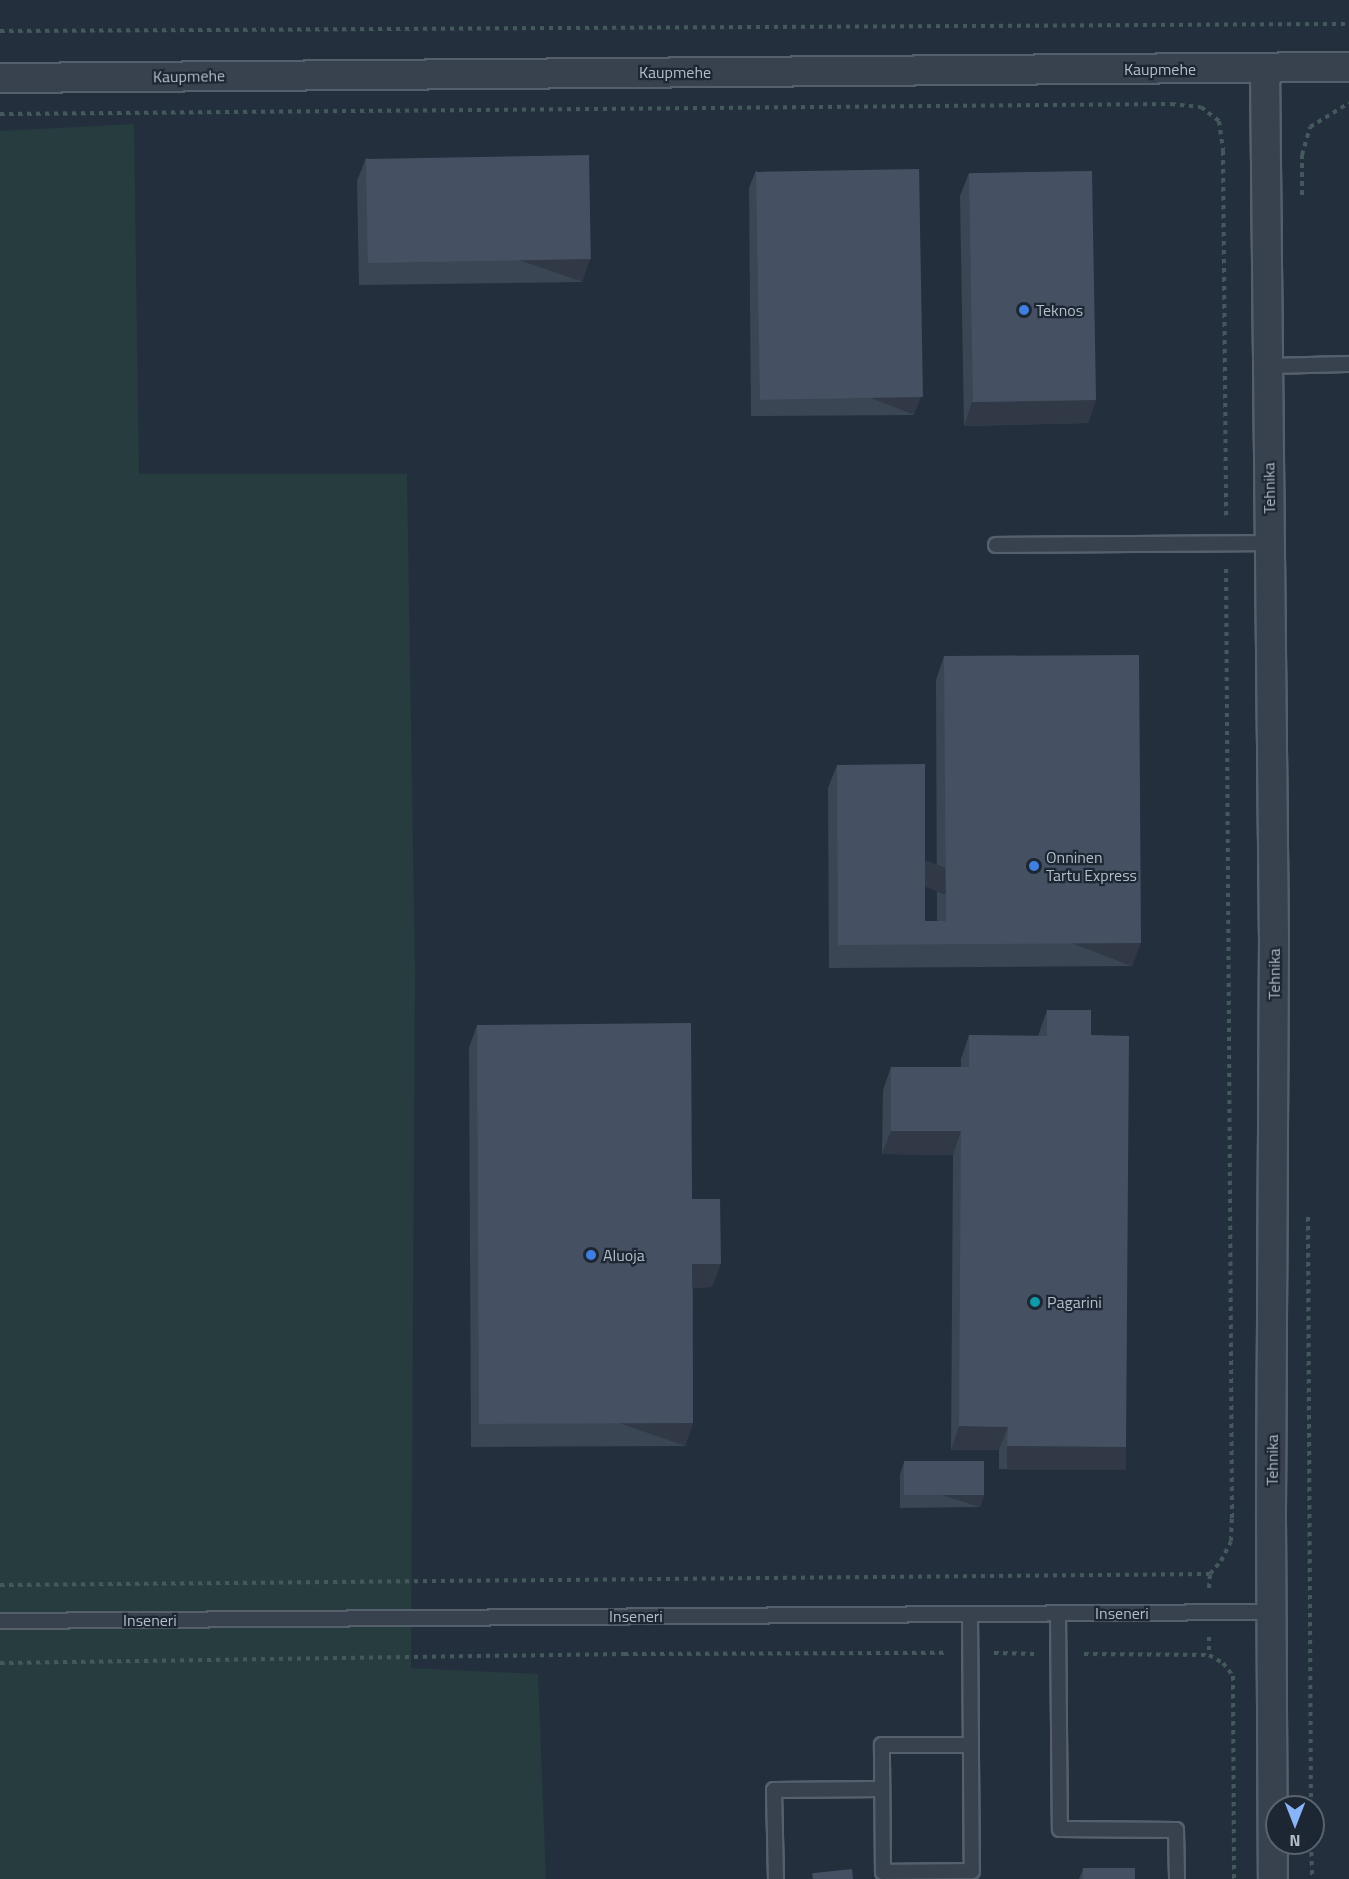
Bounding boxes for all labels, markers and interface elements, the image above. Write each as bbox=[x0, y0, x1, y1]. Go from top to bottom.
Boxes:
street label: Kaupmehe bbox=[1124, 59, 1196, 79]
street label: Kaupmehe bbox=[639, 62, 711, 82]
street label: Kaupmehe bbox=[153, 66, 225, 86]
place label: Teknos bbox=[1036, 300, 1083, 320]
marker: Teknos bbox=[1017, 303, 1031, 317]
street label: Tehnika bbox=[1259, 462, 1279, 514]
place label: Onninen Tartu Express bbox=[1046, 847, 1137, 885]
marker: Onninen Tartu Express bbox=[1027, 859, 1041, 873]
street label: Tehnika bbox=[1264, 948, 1284, 1000]
place label: Aluoja bbox=[603, 1245, 645, 1265]
marker: Aluoja bbox=[584, 1248, 598, 1262]
place label: Pagarini bbox=[1047, 1292, 1102, 1312]
marker: Pagarini bbox=[1028, 1295, 1042, 1309]
street label: Tehnika bbox=[1262, 1434, 1282, 1486]
street label: Inseneri bbox=[1095, 1603, 1149, 1623]
street label: Inseneri bbox=[609, 1606, 663, 1626]
street label: Inseneri bbox=[123, 1610, 177, 1630]
north arrow bbox=[1265, 1795, 1325, 1855]
text: N bbox=[1289, 1829, 1301, 1853]

